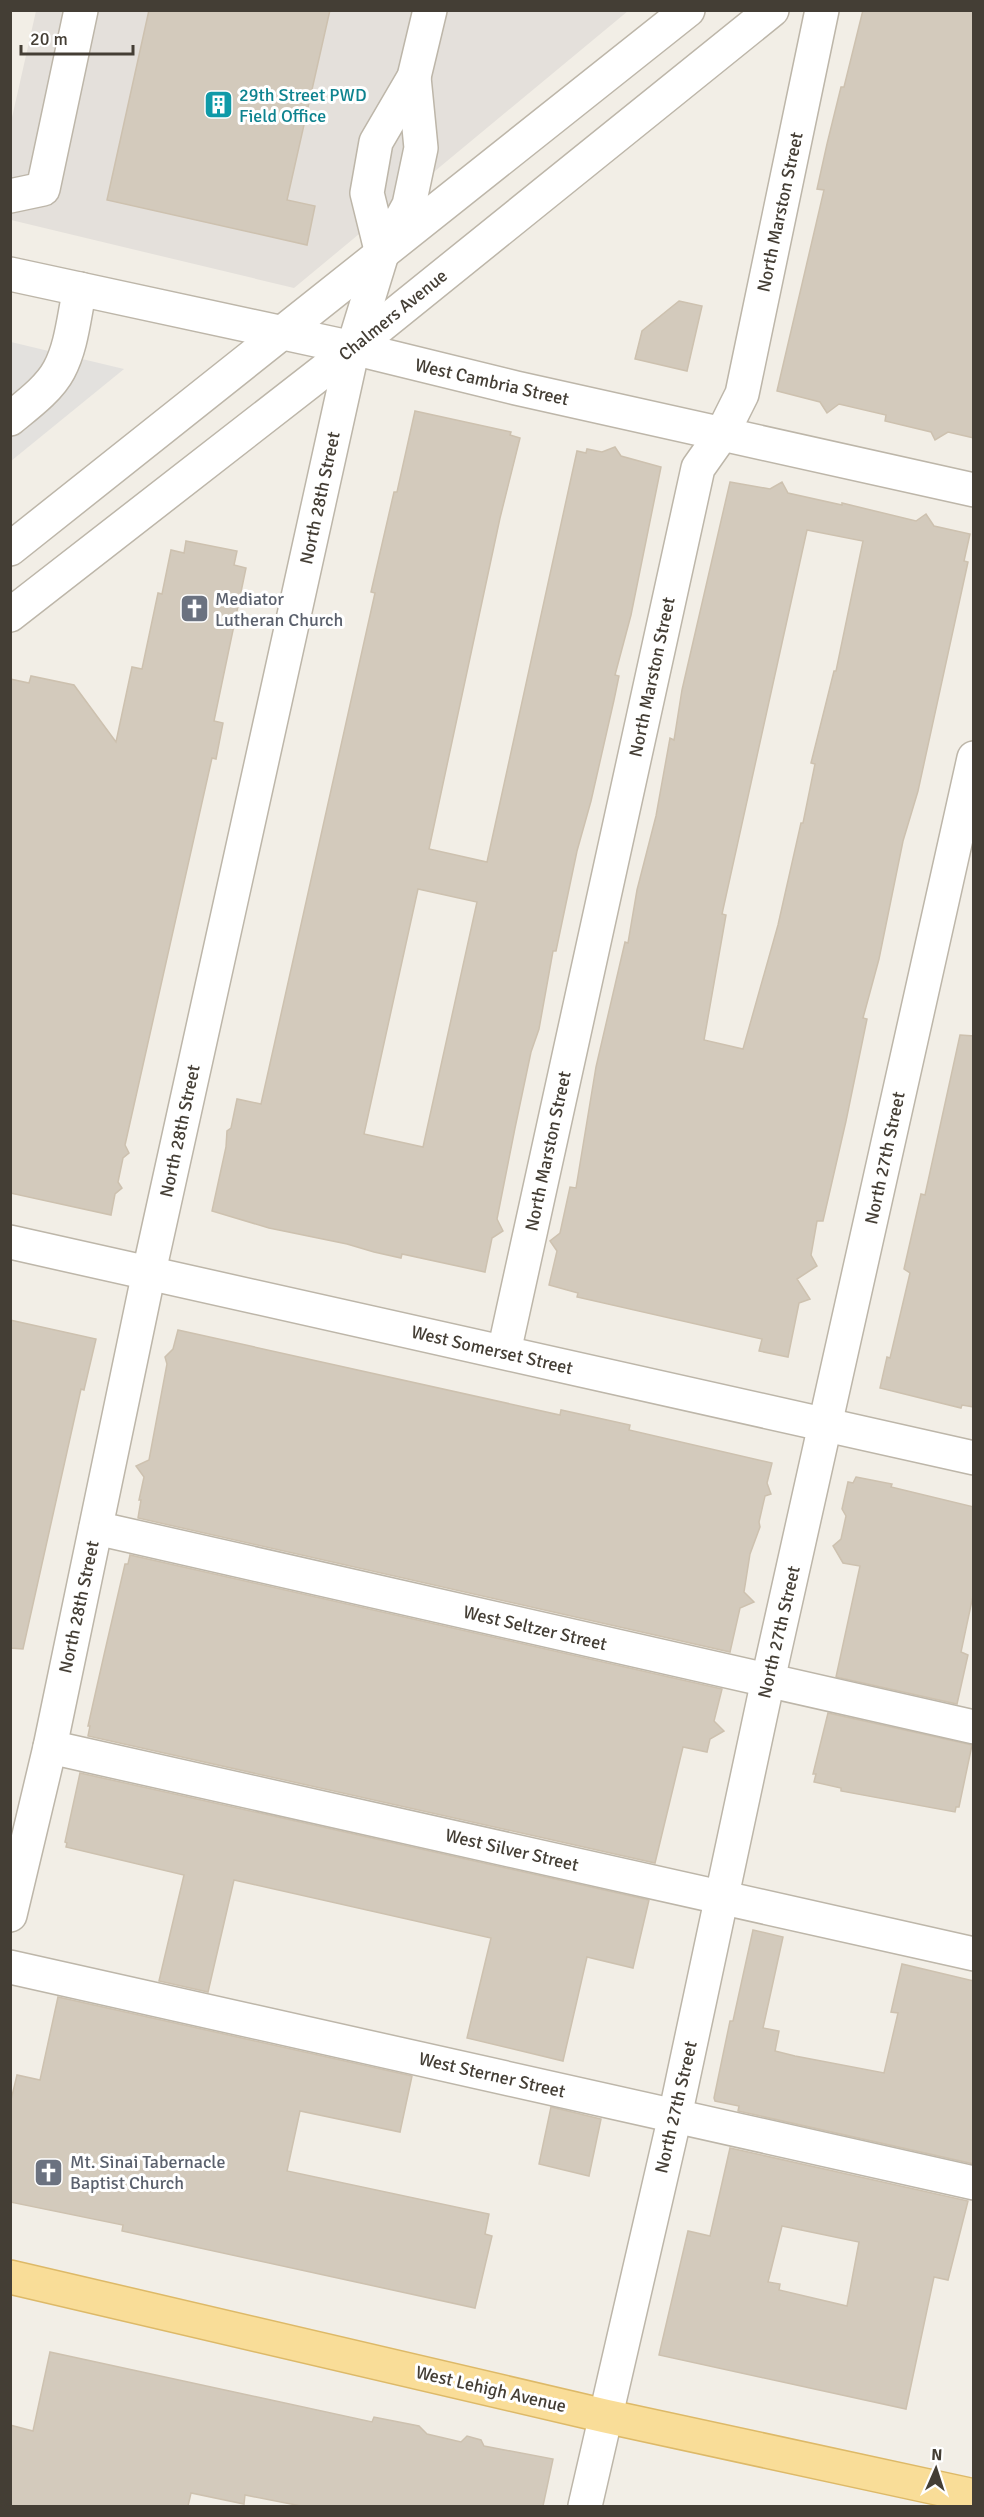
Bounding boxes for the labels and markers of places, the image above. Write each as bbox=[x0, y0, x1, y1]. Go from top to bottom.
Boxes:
place label: 29th Street PWD Field Office bbox=[239, 84, 367, 127]
building icon: 29th Street PWD Field Office bbox=[202, 89, 234, 121]
place label: Mediator Lutheran Church bbox=[215, 588, 343, 631]
church icon: Mediator Lutheran Church bbox=[178, 593, 210, 625]
place label: Mt. Sinai Tabernacle Baptist Church bbox=[70, 2151, 226, 2194]
church icon: Mt. Sinai Tabernacle Baptist Church bbox=[33, 2156, 65, 2188]

